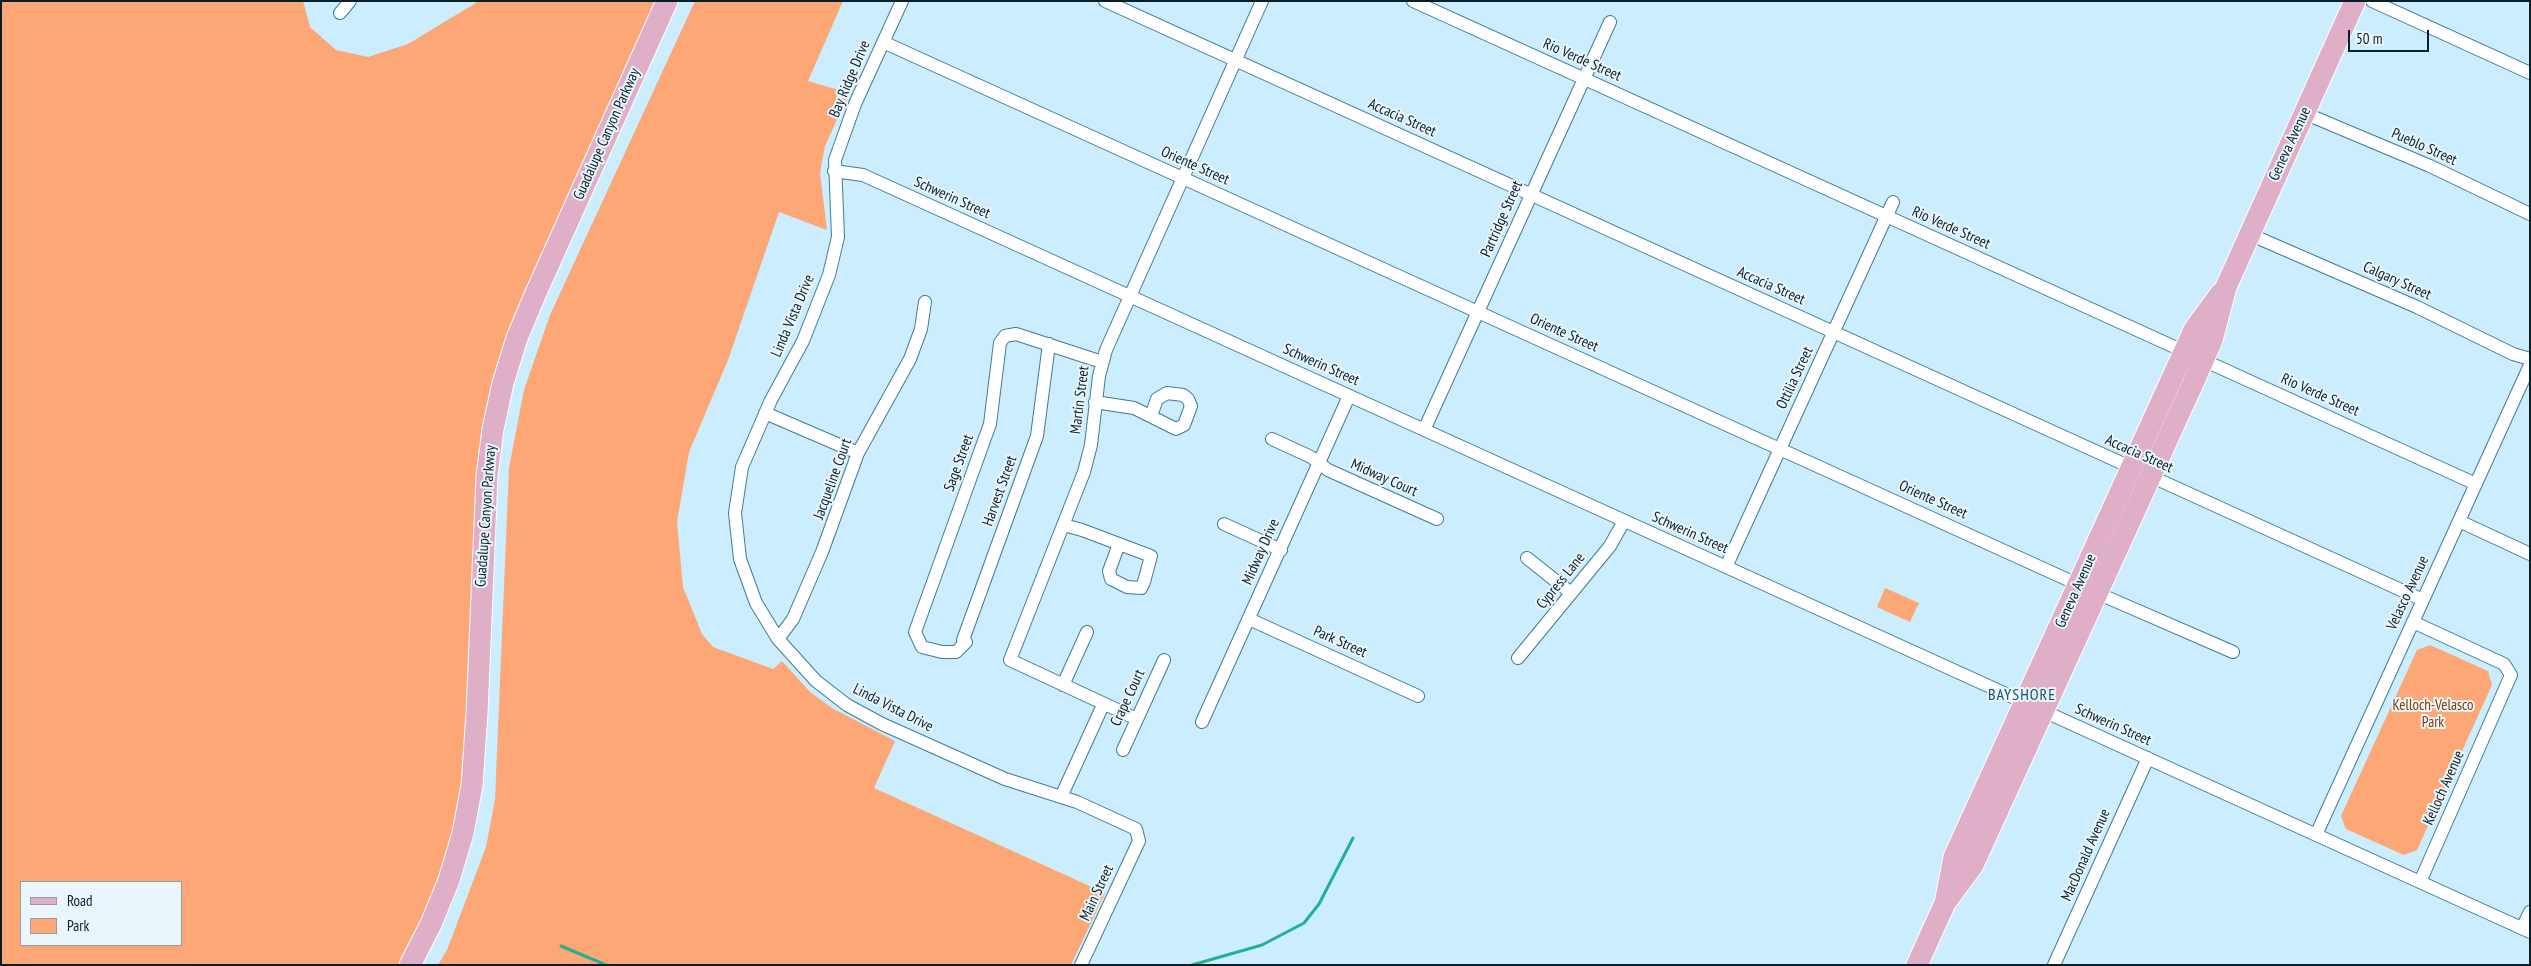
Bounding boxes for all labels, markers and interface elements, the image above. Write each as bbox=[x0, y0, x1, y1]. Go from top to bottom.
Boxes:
scale bar bbox=[2351, 20, 2432, 52]
text: 50 m bbox=[2356, 29, 2382, 48]
street label: Rio Verde Street bbox=[1540, 35, 1624, 85]
street label: Bay Ridge Drive bbox=[826, 38, 874, 120]
street label: Guadalupe Canyon Parkway bbox=[570, 65, 644, 203]
street label: Accacia Street bbox=[1365, 95, 1439, 141]
street label: Geneva Avenue bbox=[2265, 104, 2315, 184]
street label: Pueblo Street bbox=[2388, 125, 2460, 169]
street label: Oriente Street bbox=[1158, 143, 1232, 189]
street label: Schwerin Street bbox=[911, 173, 993, 223]
street label: Partridge Street bbox=[1477, 178, 1527, 260]
street label: Rio Verde Street bbox=[1909, 203, 1993, 253]
street label: Calgary Street bbox=[2360, 258, 2434, 304]
street label: Accacia Street bbox=[1734, 263, 1808, 309]
street label: Linda Vista Drive bbox=[768, 272, 818, 360]
street label: Oriente Street bbox=[1527, 310, 1601, 356]
street label: Schwerin Street bbox=[1280, 340, 1362, 390]
street label: Ottilia Street bbox=[1773, 344, 1817, 412]
street label: Martin Street bbox=[1067, 365, 1093, 435]
street label: Rio Verde Street bbox=[2278, 370, 2362, 420]
street label: Accacia Street bbox=[2102, 431, 2176, 477]
street label: Sage Street bbox=[940, 432, 978, 494]
street label: Jacqueline Court bbox=[810, 436, 856, 522]
street label: Guadalupe Canyon Parkway bbox=[472, 444, 500, 588]
street label: Harvest Street bbox=[979, 453, 1021, 529]
street label: Midway Court bbox=[1348, 455, 1420, 501]
street label: Oriente Street bbox=[1896, 477, 1970, 523]
street label: Schwerin Street bbox=[1649, 508, 1731, 558]
street label: Midway Drive bbox=[1238, 516, 1284, 588]
street label: Cypress Lane bbox=[1533, 549, 1589, 613]
street label: Geneva Avenue bbox=[2052, 551, 2100, 631]
street label: Velasco Avenue bbox=[2383, 553, 2433, 633]
street label: Park Street bbox=[1311, 622, 1369, 662]
street label: Crape Court bbox=[1107, 667, 1149, 729]
street label: Linda Vista Drive bbox=[850, 680, 936, 736]
district label: BAYSHORE bbox=[1987, 685, 2057, 705]
park label: Kelloch-Velasco Park bbox=[2392, 697, 2474, 732]
street label: Schwerin Street bbox=[2072, 700, 2154, 750]
street label: Kelloch Avenue bbox=[2420, 748, 2468, 828]
street label: MacDonald Avenue bbox=[2058, 806, 2114, 904]
street label: Main Street bbox=[1076, 862, 1118, 924]
legend bbox=[20, 881, 182, 946]
text: Road bbox=[67, 891, 93, 910]
text: Park bbox=[67, 916, 89, 935]

